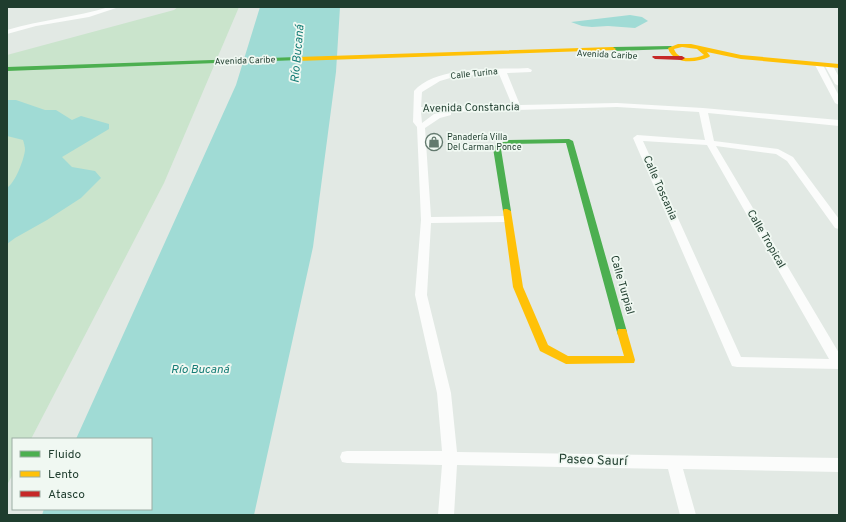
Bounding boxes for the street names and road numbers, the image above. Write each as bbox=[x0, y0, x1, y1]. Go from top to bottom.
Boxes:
street label: Avenida Caribe bbox=[576, 48, 638, 62]
street label: Avenida Caribe bbox=[214, 54, 276, 68]
street label: Calle Turina bbox=[450, 66, 498, 82]
street label: Avenida Constancia bbox=[422, 100, 520, 116]
street label: Calle Toscania bbox=[640, 153, 681, 223]
street label: Calle Tropical bbox=[744, 207, 788, 271]
street label: Calle Turpial bbox=[607, 254, 637, 316]
street label: Paseo Saurí bbox=[558, 452, 629, 470]

